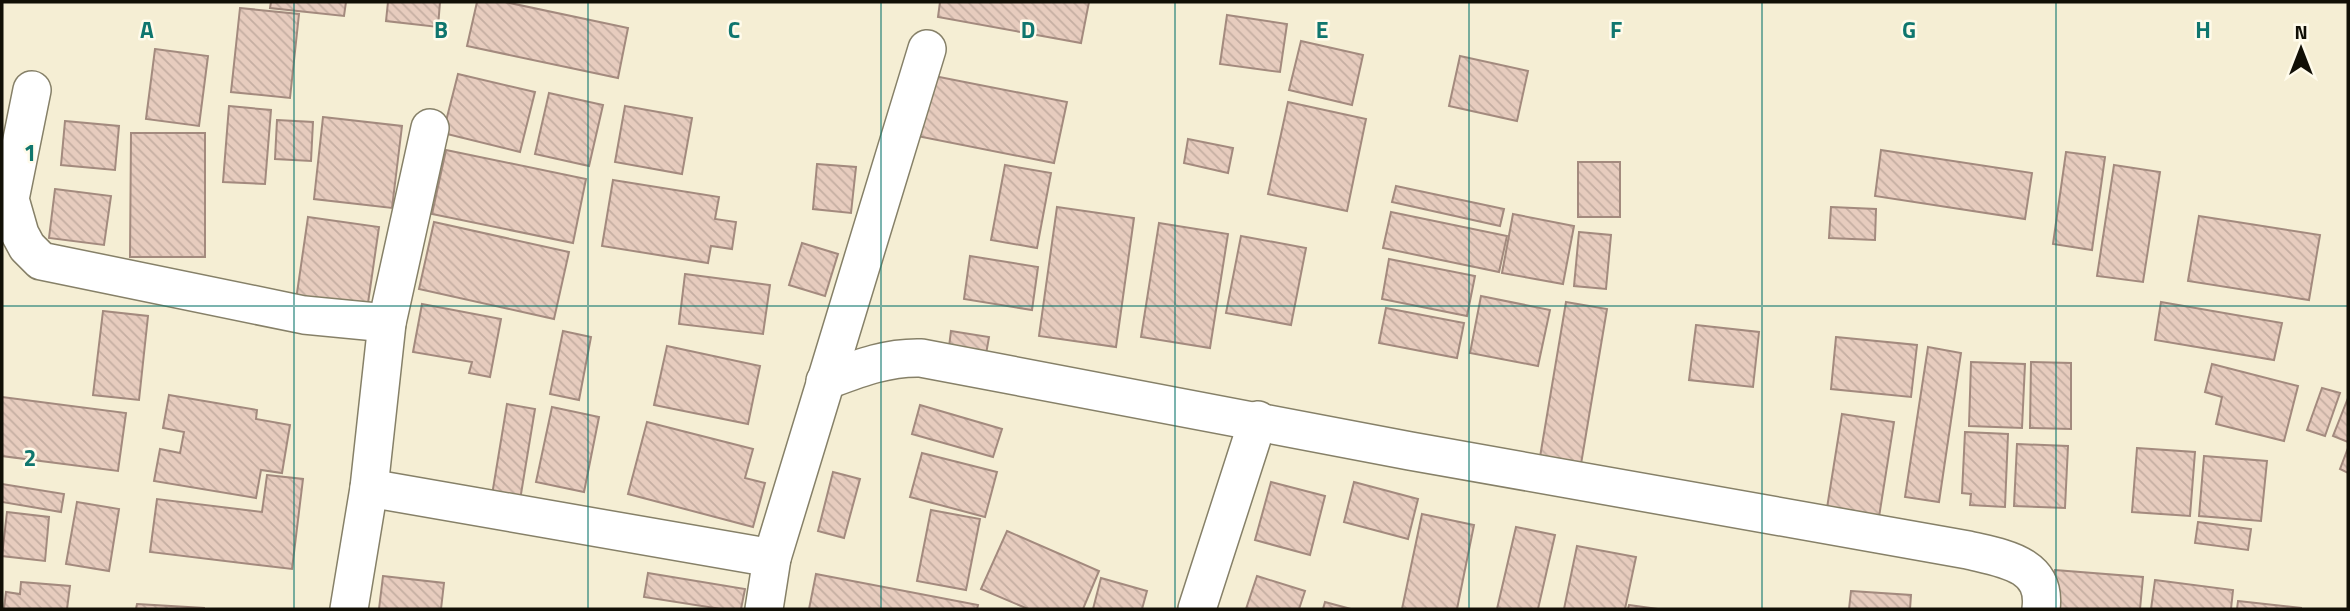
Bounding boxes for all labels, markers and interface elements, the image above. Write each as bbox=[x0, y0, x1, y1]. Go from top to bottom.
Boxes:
text: A bbox=[140, 12, 154, 47]
text: B bbox=[434, 12, 448, 47]
text: C bbox=[728, 12, 740, 47]
text: D bbox=[1021, 12, 1035, 47]
text: E bbox=[1316, 12, 1328, 47]
text: F bbox=[1610, 12, 1622, 47]
text: G bbox=[1902, 12, 1916, 47]
text: H bbox=[2195, 12, 2211, 47]
north arrow bbox=[2266, 14, 2336, 84]
text: N bbox=[2294, 17, 2308, 46]
text: 1 bbox=[24, 135, 36, 170]
text: 2 bbox=[24, 440, 36, 475]

